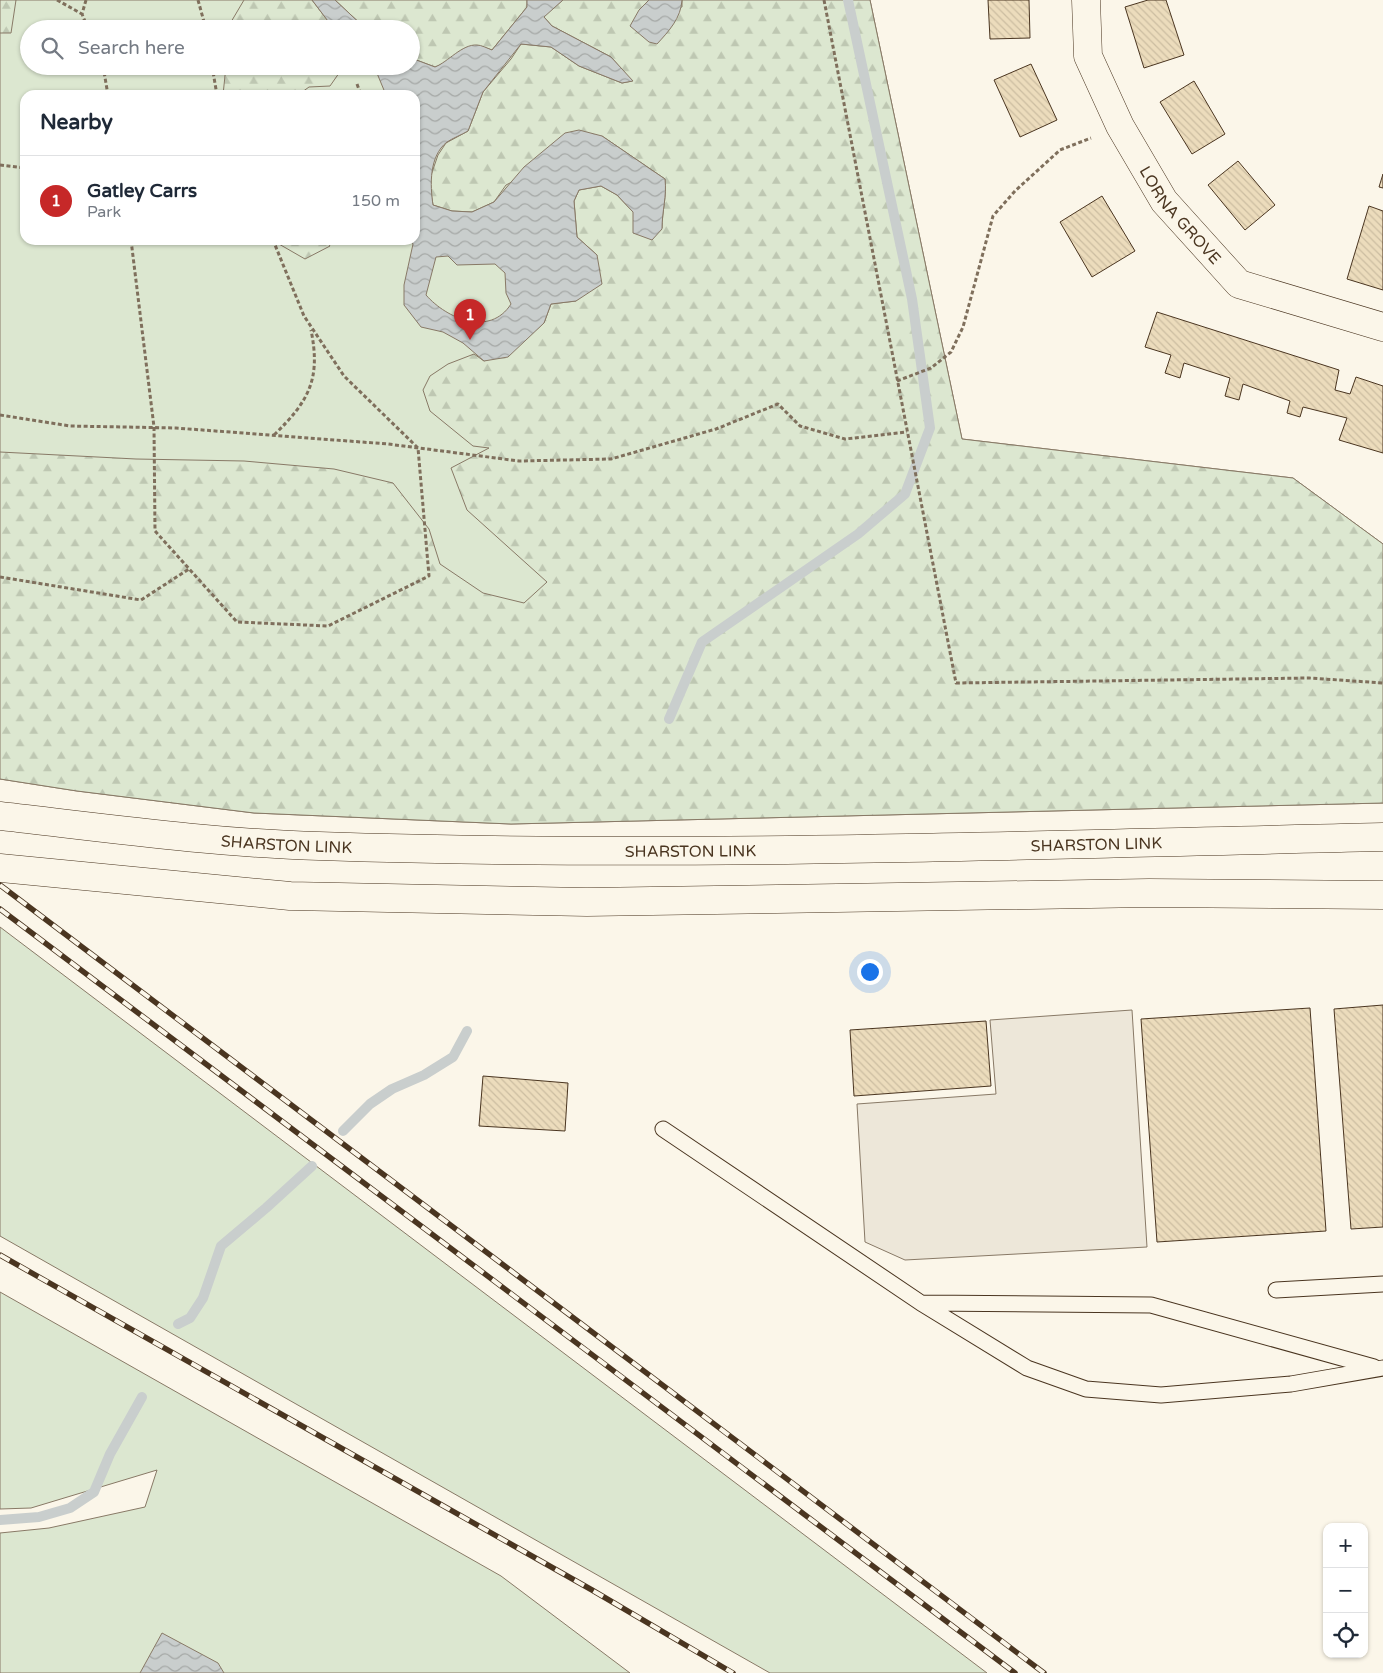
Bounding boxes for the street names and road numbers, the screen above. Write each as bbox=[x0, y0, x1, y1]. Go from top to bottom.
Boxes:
street label: LORNA GROVE bbox=[1135, 163, 1225, 269]
street label: SHARSTON LINK bbox=[220, 831, 353, 858]
street label: SHARSTON LINK bbox=[1030, 833, 1163, 856]
street label: SHARSTON LINK bbox=[625, 841, 756, 862]

